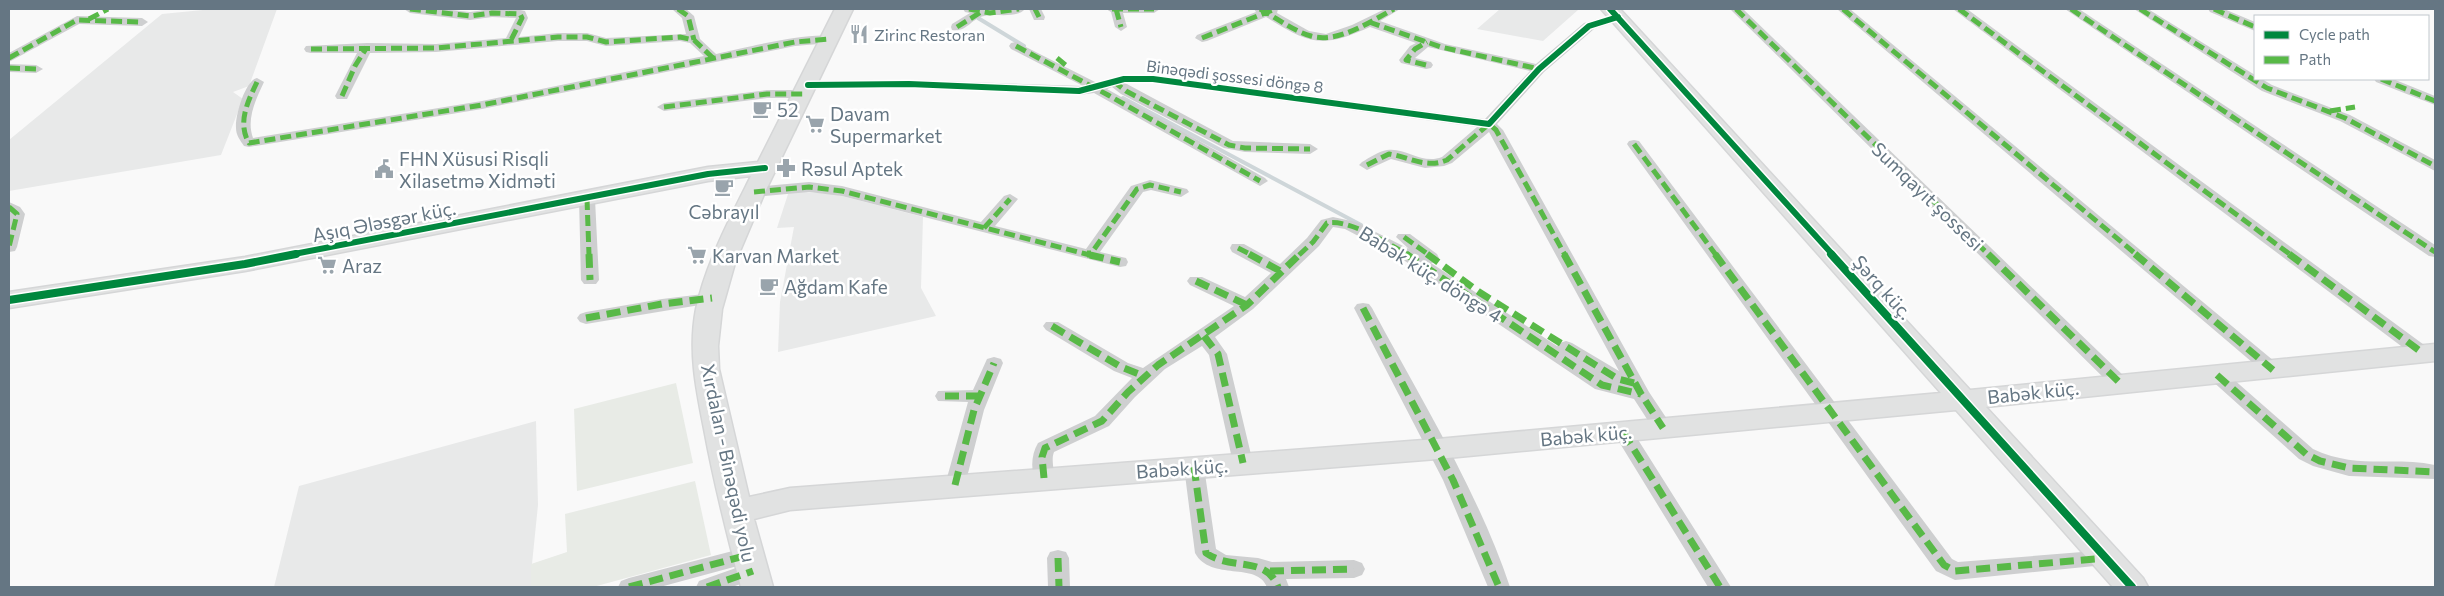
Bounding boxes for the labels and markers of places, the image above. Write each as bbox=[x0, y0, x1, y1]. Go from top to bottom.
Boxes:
restaurant icon: Zirinc Restoran bbox=[848, 23, 870, 45]
place label: Zirinc Restoran bbox=[874, 25, 985, 44]
cafe icon: 52 bbox=[751, 98, 773, 120]
place label: 52 bbox=[777, 98, 798, 121]
place label: Davam Supermarket bbox=[830, 102, 942, 147]
supermarket icon: Davam Supermarket bbox=[804, 113, 826, 135]
place label: FHN Xüsusi Risqli Xilasetmə Xidməti bbox=[399, 147, 556, 192]
pharmacy icon: Rəsul Aptek bbox=[775, 157, 797, 179]
place label: Rəsul Aptek bbox=[801, 157, 903, 180]
public building icon: FHN Xüsusi Risqli Xilasetmə Xidməti bbox=[373, 158, 395, 180]
cafe icon: Cəbrayıl bbox=[713, 176, 735, 198]
place label: Cəbrayıl bbox=[689, 200, 759, 223]
supermarket icon: Karvan Market bbox=[686, 244, 708, 266]
place label: Karvan Market bbox=[712, 244, 840, 267]
supermarket icon: Araz bbox=[316, 254, 338, 276]
place label: Araz bbox=[342, 254, 382, 277]
cafe icon: Ağdam Kafe bbox=[758, 275, 780, 297]
place label: Ağdam Kafe bbox=[784, 275, 888, 298]

